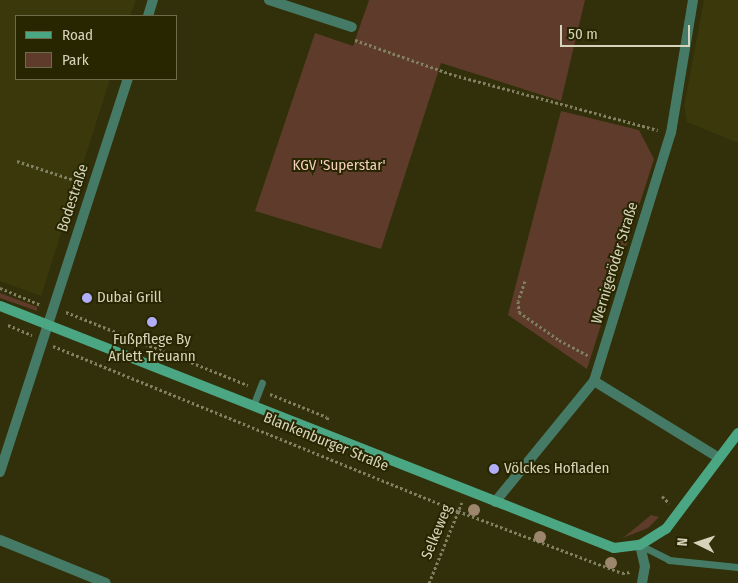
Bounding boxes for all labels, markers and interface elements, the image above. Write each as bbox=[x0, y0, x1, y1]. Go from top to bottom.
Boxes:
legend bbox=[15, 15, 178, 80]
scale bar bbox=[563, 15, 693, 47]
text: 50 m bbox=[568, 25, 598, 43]
text: Road bbox=[62, 26, 93, 44]
text: Park bbox=[62, 51, 89, 69]
park label: KGV 'Superstar' bbox=[292, 157, 386, 175]
street label: Bodestraße bbox=[54, 162, 92, 234]
street label: Wernigeröder Straße bbox=[588, 200, 642, 326]
place label: Dubai Grill bbox=[97, 289, 162, 307]
marker: Dubai Grill bbox=[81, 292, 93, 304]
marker: Fußpflege By Arlett Treuann bbox=[146, 316, 158, 328]
place label: Fußpflege By Arlett Treuann bbox=[108, 330, 196, 365]
street label: Blankenburger Straße bbox=[261, 409, 391, 475]
place label: Völckes Hofladen bbox=[504, 460, 609, 478]
marker: Völckes Hofladen bbox=[488, 463, 500, 475]
street label: Selkeweg bbox=[418, 502, 456, 562]
north arrow bbox=[673, 518, 723, 568]
text: N bbox=[674, 537, 691, 547]

